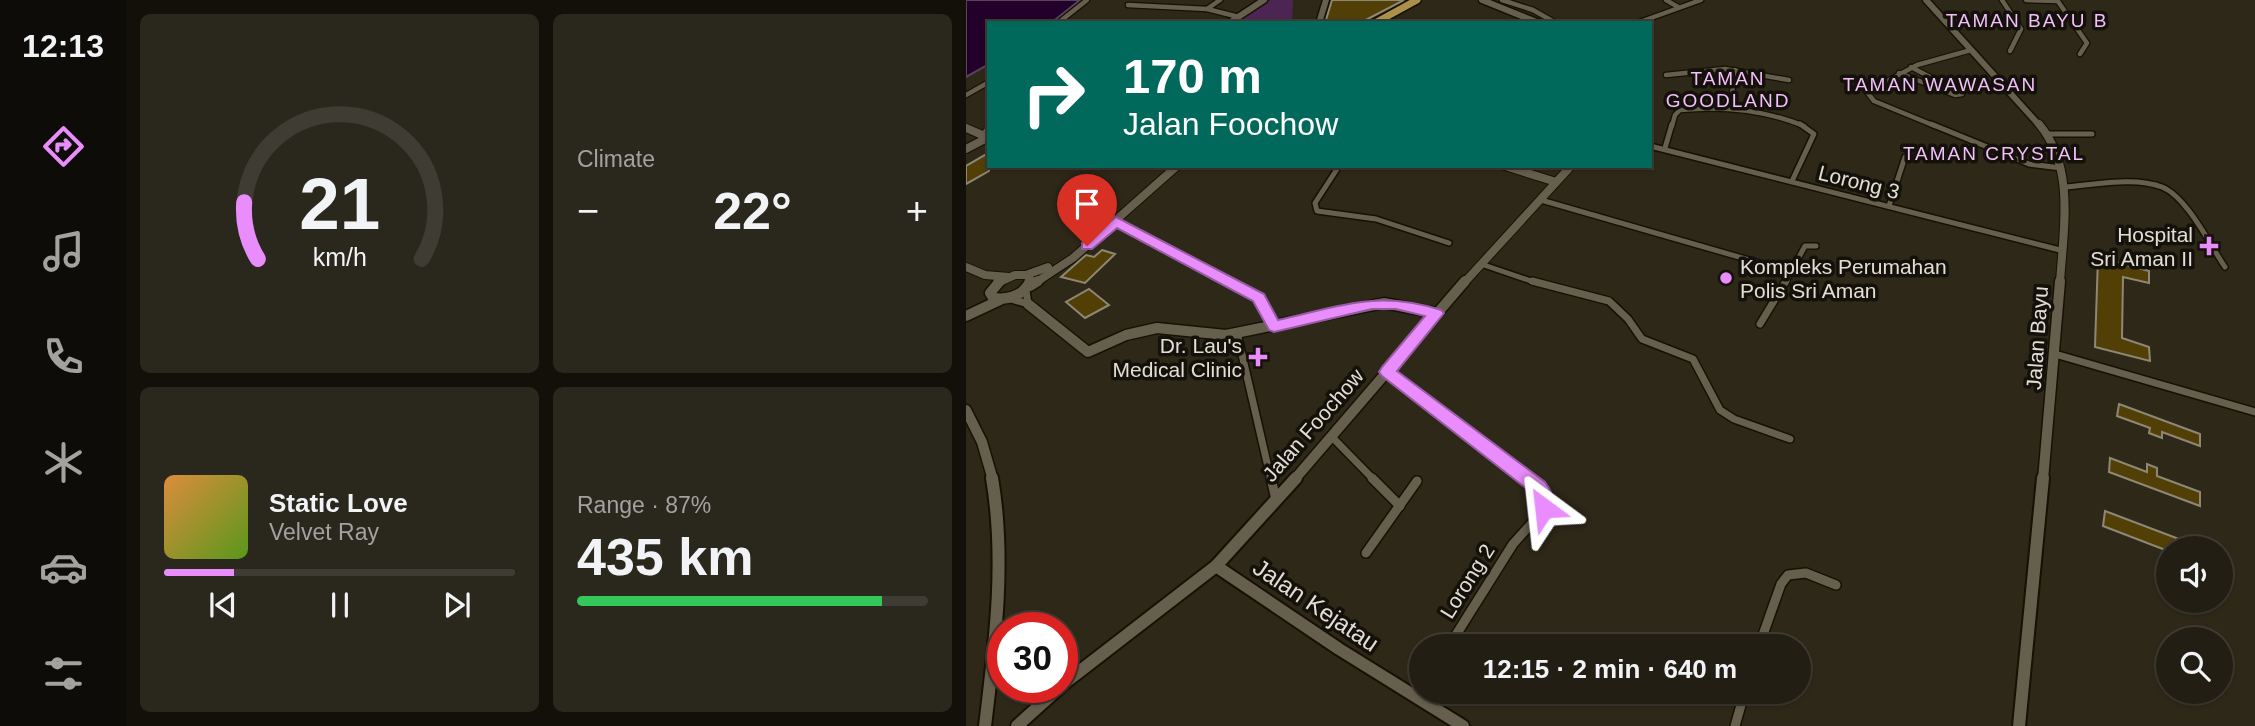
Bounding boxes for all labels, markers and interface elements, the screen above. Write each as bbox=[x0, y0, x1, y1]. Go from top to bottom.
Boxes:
district label: TAMAN BAYU B bbox=[1946, 10, 2108, 31]
text: 12:13 bbox=[22, 28, 104, 64]
icon: right bbox=[1008, 49, 1099, 140]
text: 170 m bbox=[1123, 49, 1262, 103]
district label: TAMAN GOODLAND bbox=[1666, 68, 1790, 111]
district label: TAMAN WAWASAN bbox=[1843, 74, 2037, 95]
text: Jalan Foochow bbox=[1123, 106, 1338, 142]
icon: directions bbox=[39, 122, 88, 171]
district label: TAMAN CRYSTAL bbox=[1903, 143, 2085, 164]
text: Climate bbox=[577, 146, 655, 172]
street label: Lorong 3 bbox=[1816, 161, 1902, 203]
text: 21 bbox=[299, 164, 380, 245]
pin bbox=[1057, 174, 1117, 246]
text: 22° bbox=[713, 182, 792, 240]
icon: arrive bbox=[1068, 185, 1106, 223]
text: − bbox=[577, 190, 599, 232]
text: + bbox=[906, 190, 928, 232]
place label: Hospital Sri Aman II bbox=[2090, 223, 2193, 270]
icon: music bbox=[39, 227, 88, 276]
marker: Hospital Sri Aman II bbox=[2199, 236, 2219, 256]
text: km/h bbox=[312, 243, 367, 271]
place label: Kompleks Perumahan Polis Sri Aman bbox=[1740, 255, 1947, 302]
marker: Kompleks Perumahan Polis Sri Aman bbox=[1718, 270, 1734, 286]
street label: Jalan Bayu bbox=[2022, 285, 2052, 391]
icon: phone bbox=[39, 332, 88, 381]
place label: Dr. Lau's Medical Clinic bbox=[1112, 334, 1242, 381]
marker: Dr. Lau's Medical Clinic bbox=[1248, 347, 1268, 367]
street label: Jalan Foochow bbox=[1258, 364, 1369, 486]
icon: climate bbox=[39, 438, 88, 487]
position arrow bbox=[1507, 471, 1581, 545]
text: Static Love bbox=[269, 488, 408, 518]
text: Range · 87% bbox=[577, 492, 711, 518]
text: Velvet Ray bbox=[269, 519, 379, 545]
text: 435 km bbox=[577, 528, 753, 586]
map controls bbox=[2156, 536, 2233, 704]
button: sound bbox=[2156, 536, 2233, 613]
street label: Lorong 2 bbox=[1435, 540, 1499, 622]
icon: car bbox=[39, 543, 88, 592]
street label: Jalan Kejatau bbox=[1248, 553, 1384, 657]
icon: previous bbox=[204, 586, 242, 624]
icon: pause bbox=[321, 586, 359, 624]
icon: next bbox=[438, 586, 476, 624]
speed limit sign: 30 bbox=[987, 612, 1078, 703]
button: search bbox=[2156, 627, 2233, 704]
icon: filters bbox=[39, 649, 88, 698]
text: 12:15 · 2 min · 640 m bbox=[1483, 654, 1737, 684]

